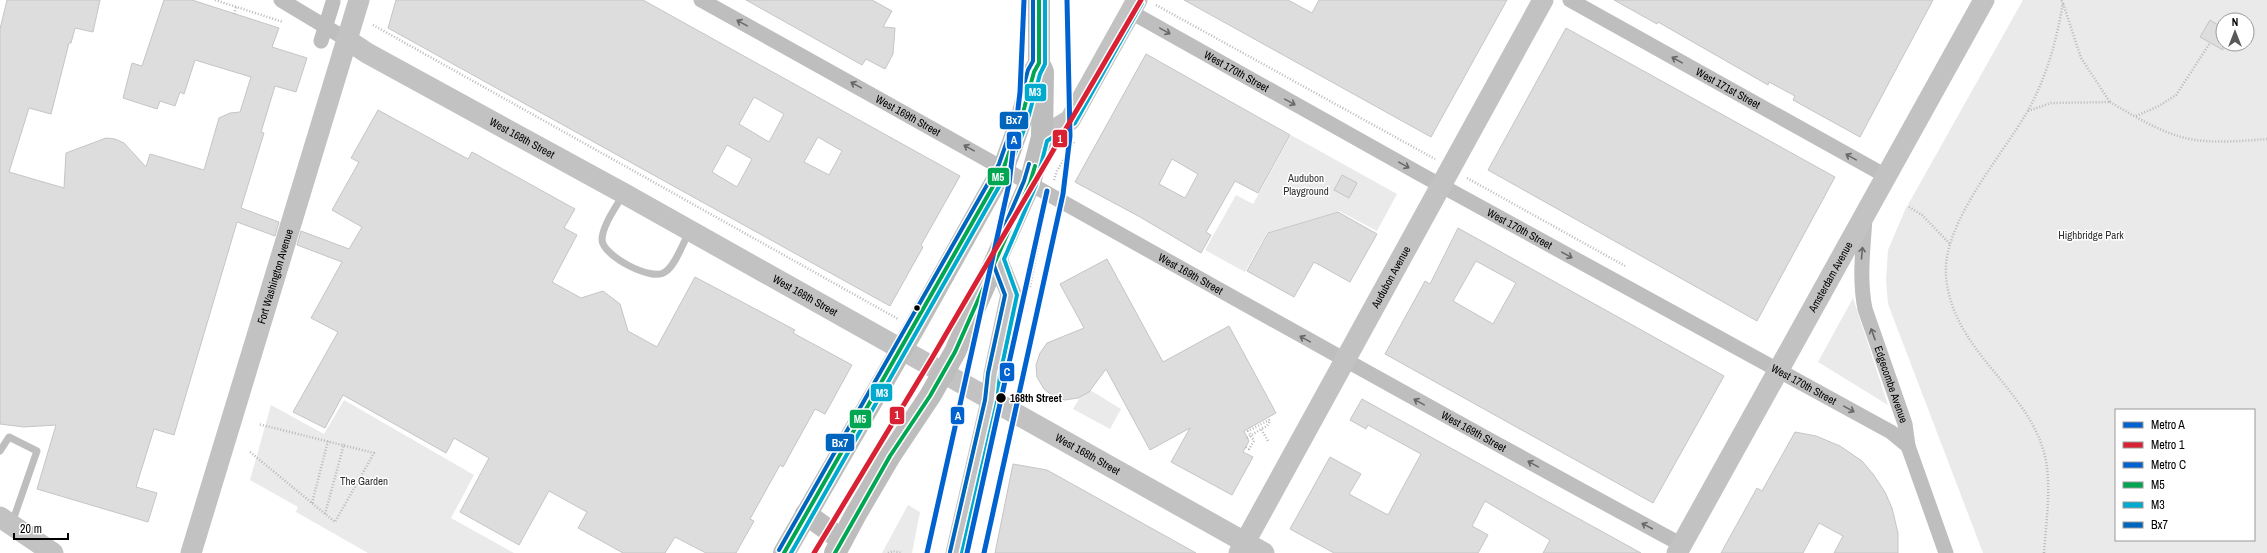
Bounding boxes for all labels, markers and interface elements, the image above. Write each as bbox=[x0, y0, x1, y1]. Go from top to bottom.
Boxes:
north arrow bbox=[2215, 12, 2255, 52]
text: N bbox=[2232, 15, 2238, 29]
one-way arrow bbox=[736, 18, 748, 26]
one-way arrow bbox=[1159, 28, 1171, 36]
street label: West 170th Street bbox=[1202, 47, 1272, 95]
one-way arrow bbox=[1671, 55, 1683, 63]
street label: West 171st Street bbox=[1693, 65, 1763, 112]
one-way arrow bbox=[850, 81, 862, 89]
line badge: M3 bbox=[1024, 83, 1047, 102]
text: M3 bbox=[1029, 85, 1041, 99]
street label: West 169th Street bbox=[873, 92, 943, 139]
one-way arrow bbox=[1284, 98, 1296, 106]
line badge: Bx7 bbox=[999, 111, 1029, 130]
text: Bx7 bbox=[1006, 113, 1022, 127]
street label: West 168th Street bbox=[487, 114, 558, 162]
line badge: 1 bbox=[1052, 129, 1068, 148]
line badge: A bbox=[1006, 131, 1022, 150]
text: 1 bbox=[1057, 132, 1063, 146]
text: A bbox=[1011, 133, 1018, 147]
one-way arrow bbox=[964, 144, 976, 152]
one-way arrow bbox=[1846, 153, 1858, 161]
one-way arrow bbox=[1398, 162, 1410, 170]
line badge: M5 bbox=[987, 167, 1010, 186]
text: M5 bbox=[992, 170, 1004, 184]
park label: Audubon Playground bbox=[1283, 171, 1329, 198]
street label: West 170th Street bbox=[1485, 205, 1555, 252]
street label: Fort Washington Avenue bbox=[254, 227, 296, 326]
park label: Highbridge Park bbox=[2058, 228, 2124, 242]
street label: Amsterdam Avenue bbox=[1805, 239, 1856, 315]
street label: Audubon Avenue bbox=[1368, 243, 1413, 311]
one-way arrow bbox=[1859, 247, 1866, 260]
street label: West 169th Street bbox=[1156, 250, 1226, 298]
one-way arrow bbox=[1561, 251, 1573, 259]
street label: West 168th Street bbox=[770, 272, 841, 319]
unlabelled marker bbox=[912, 303, 922, 313]
one-way arrow bbox=[1868, 329, 1876, 341]
one-way arrow bbox=[1299, 335, 1311, 342]
street label: Edgecombe Avenue bbox=[1871, 344, 1911, 425]
street label: West 170th Street bbox=[1769, 361, 1839, 408]
line badge: C bbox=[999, 362, 1015, 382]
text: C bbox=[1004, 365, 1011, 379]
line badge: M3 bbox=[870, 383, 893, 402]
text: M3 bbox=[876, 386, 888, 400]
marker: 168th Street bbox=[994, 391, 1008, 405]
place label: 168th Street bbox=[1010, 391, 1062, 405]
one-way arrow bbox=[1413, 398, 1425, 405]
line badge: 1 bbox=[889, 406, 905, 425]
line badge: A bbox=[950, 406, 965, 425]
one-way arrow bbox=[1843, 406, 1855, 413]
text: 1 bbox=[894, 408, 900, 422]
street label: West 169th Street bbox=[1439, 408, 1509, 455]
line badge: M5 bbox=[849, 409, 872, 429]
text: A bbox=[955, 409, 962, 423]
legend bbox=[2115, 409, 2255, 541]
text: M5 bbox=[854, 412, 866, 426]
text: Metro A bbox=[2151, 417, 2185, 433]
street label: West 168th Street bbox=[1053, 430, 1123, 478]
line badge: Bx7 bbox=[825, 433, 855, 452]
text: Bx7 bbox=[832, 436, 848, 450]
text: Metro 1 bbox=[2151, 437, 2185, 453]
text: Metro C bbox=[2151, 457, 2186, 473]
one-way arrow bbox=[1527, 460, 1539, 467]
park label: The Garden bbox=[340, 474, 388, 488]
text: M5 bbox=[2151, 477, 2165, 493]
text: M3 bbox=[2151, 497, 2165, 513]
scale bar bbox=[14, 515, 68, 541]
text: Bx7 bbox=[2151, 517, 2168, 533]
text: 20 m bbox=[20, 521, 42, 537]
one-way arrow bbox=[1642, 522, 1654, 529]

